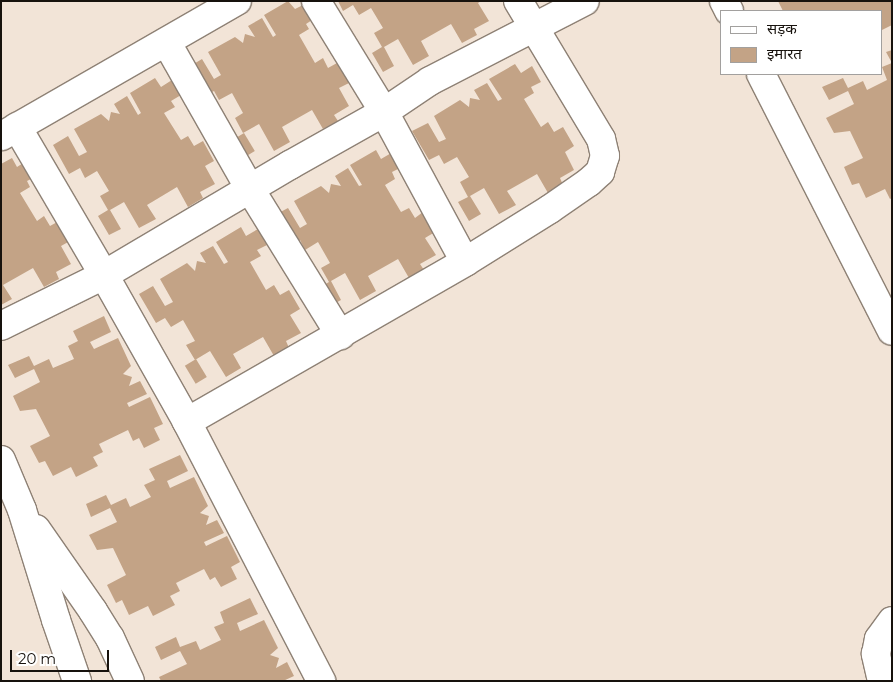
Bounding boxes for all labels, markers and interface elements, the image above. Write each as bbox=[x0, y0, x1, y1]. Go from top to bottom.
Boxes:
legend bbox=[720, 10, 883, 75]
text: सड़क bbox=[767, 19, 797, 38]
text: इमारत bbox=[767, 44, 802, 63]
scale bar bbox=[12, 640, 111, 672]
text: 20 m bbox=[18, 649, 56, 668]

